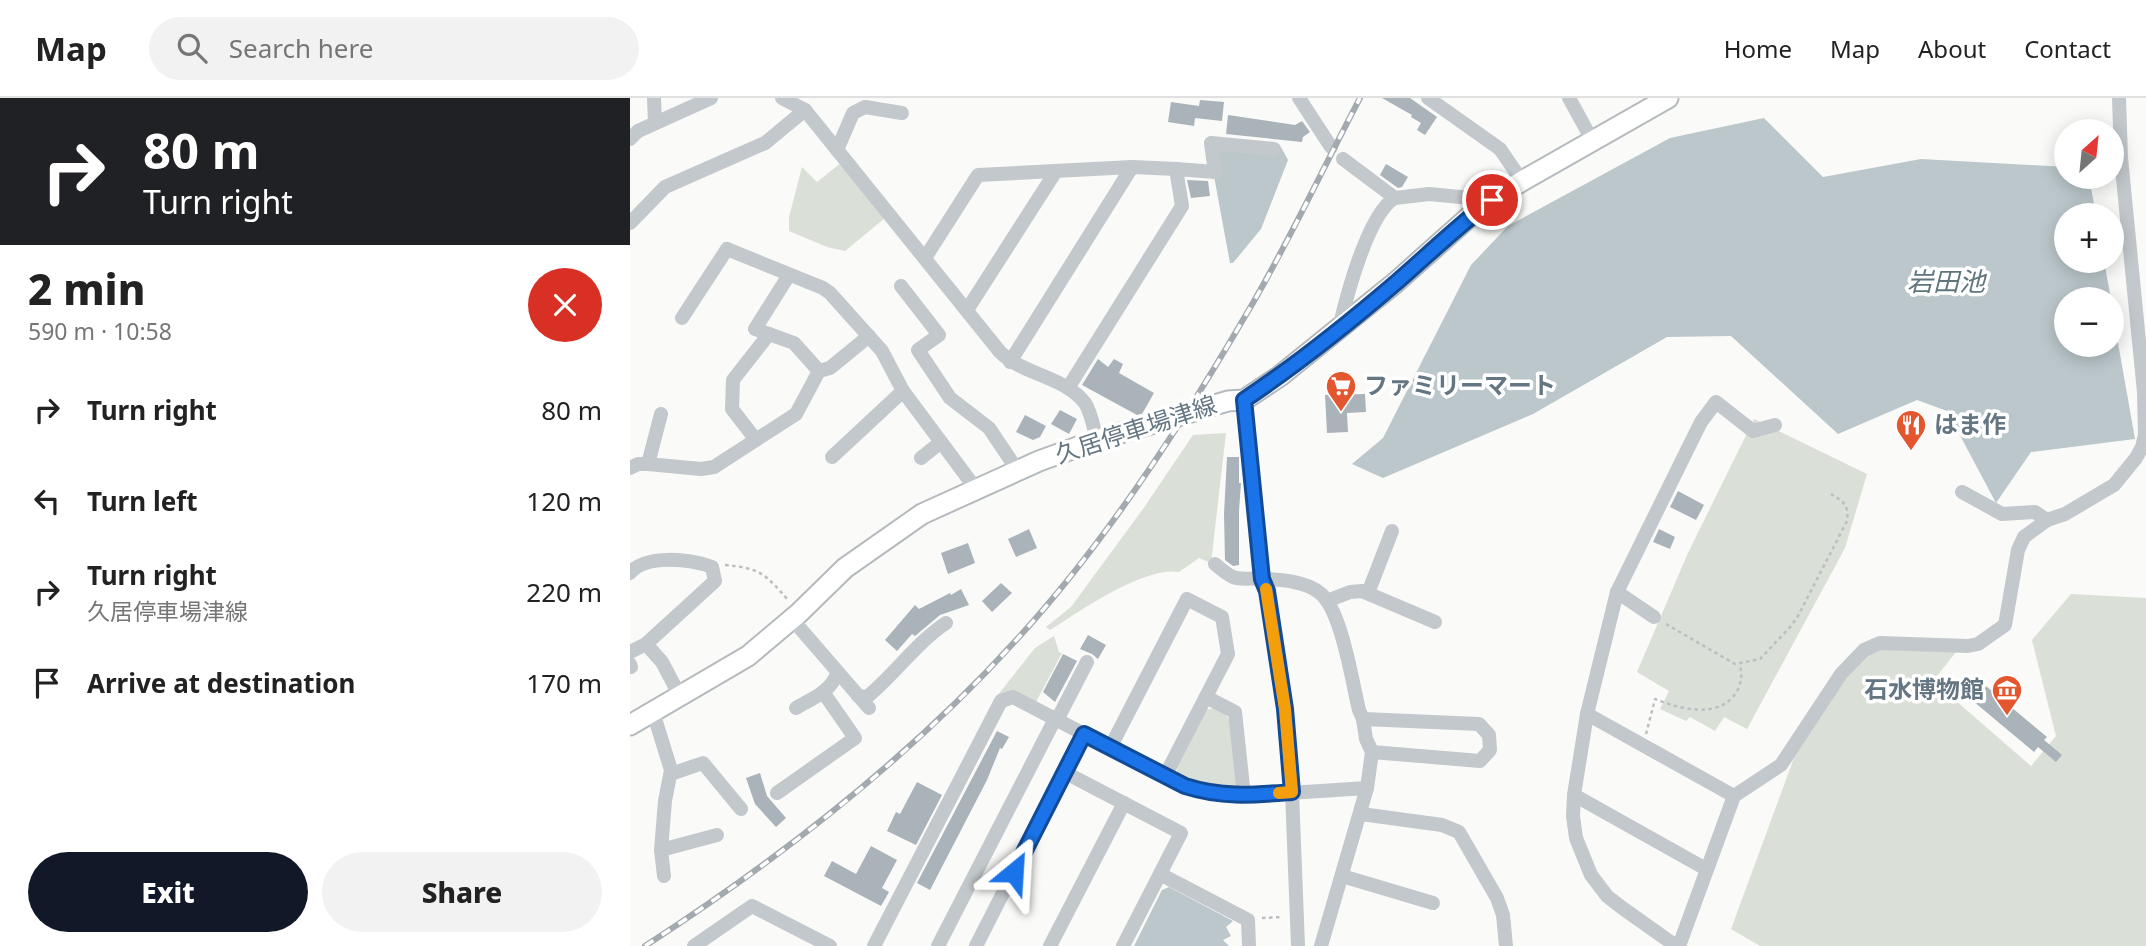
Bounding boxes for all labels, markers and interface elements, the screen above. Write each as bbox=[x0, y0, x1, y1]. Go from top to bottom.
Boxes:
search box bbox=[149, 17, 639, 80]
text: Map bbox=[35, 26, 107, 71]
icon: search bbox=[173, 29, 211, 67]
text: Search here bbox=[229, 30, 373, 66]
text: Home bbox=[1724, 32, 1792, 65]
text: Map bbox=[1830, 32, 1880, 65]
text: About bbox=[1918, 32, 1986, 65]
text: Contact bbox=[2024, 32, 2111, 65]
text: 80 m bbox=[143, 117, 260, 183]
north arrow bbox=[2054, 119, 2124, 189]
map controls bbox=[2054, 119, 2124, 357]
icon: right bbox=[28, 126, 119, 217]
pin bbox=[1462, 170, 1522, 230]
text: Turn right bbox=[143, 180, 293, 223]
icon: arrive bbox=[1473, 181, 1511, 219]
button: + bbox=[2054, 203, 2124, 273]
text: 2 min bbox=[28, 260, 145, 317]
water label: 岩田池 bbox=[1907, 263, 1988, 299]
button: close bbox=[528, 268, 602, 342]
button: − bbox=[2054, 287, 2124, 357]
text: 590 m · 10:58 bbox=[28, 315, 172, 347]
place label: ファミリーマート bbox=[1364, 368, 1556, 401]
supermarket icon: ファミリーマート bbox=[1324, 369, 1358, 413]
street label: 久居停車場津線 bbox=[1051, 387, 1221, 470]
icon: right bbox=[28, 391, 66, 429]
text: Turn right bbox=[87, 392, 217, 428]
text: 80 m bbox=[541, 392, 602, 428]
place label: はま作 bbox=[1934, 407, 2006, 440]
restaurant icon: はま作 bbox=[1894, 408, 1928, 452]
icon: left bbox=[28, 482, 66, 520]
text: Turn left bbox=[87, 483, 198, 519]
text: 120 m bbox=[526, 483, 602, 519]
text: Turn right bbox=[87, 557, 217, 593]
icon: right bbox=[28, 573, 66, 611]
text: 220 m bbox=[526, 574, 602, 610]
text: 久居停車場津線 bbox=[87, 595, 248, 627]
icon: arrive bbox=[28, 664, 66, 702]
text: Arrive at destination bbox=[87, 665, 356, 701]
text: 170 m bbox=[526, 665, 602, 701]
place label: 石水博物館 bbox=[1864, 672, 1984, 705]
museum icon: 石水博物館 bbox=[1990, 673, 2024, 717]
position arrow bbox=[977, 835, 1051, 909]
button: Exit bbox=[28, 852, 308, 932]
button: Share bbox=[322, 852, 602, 932]

